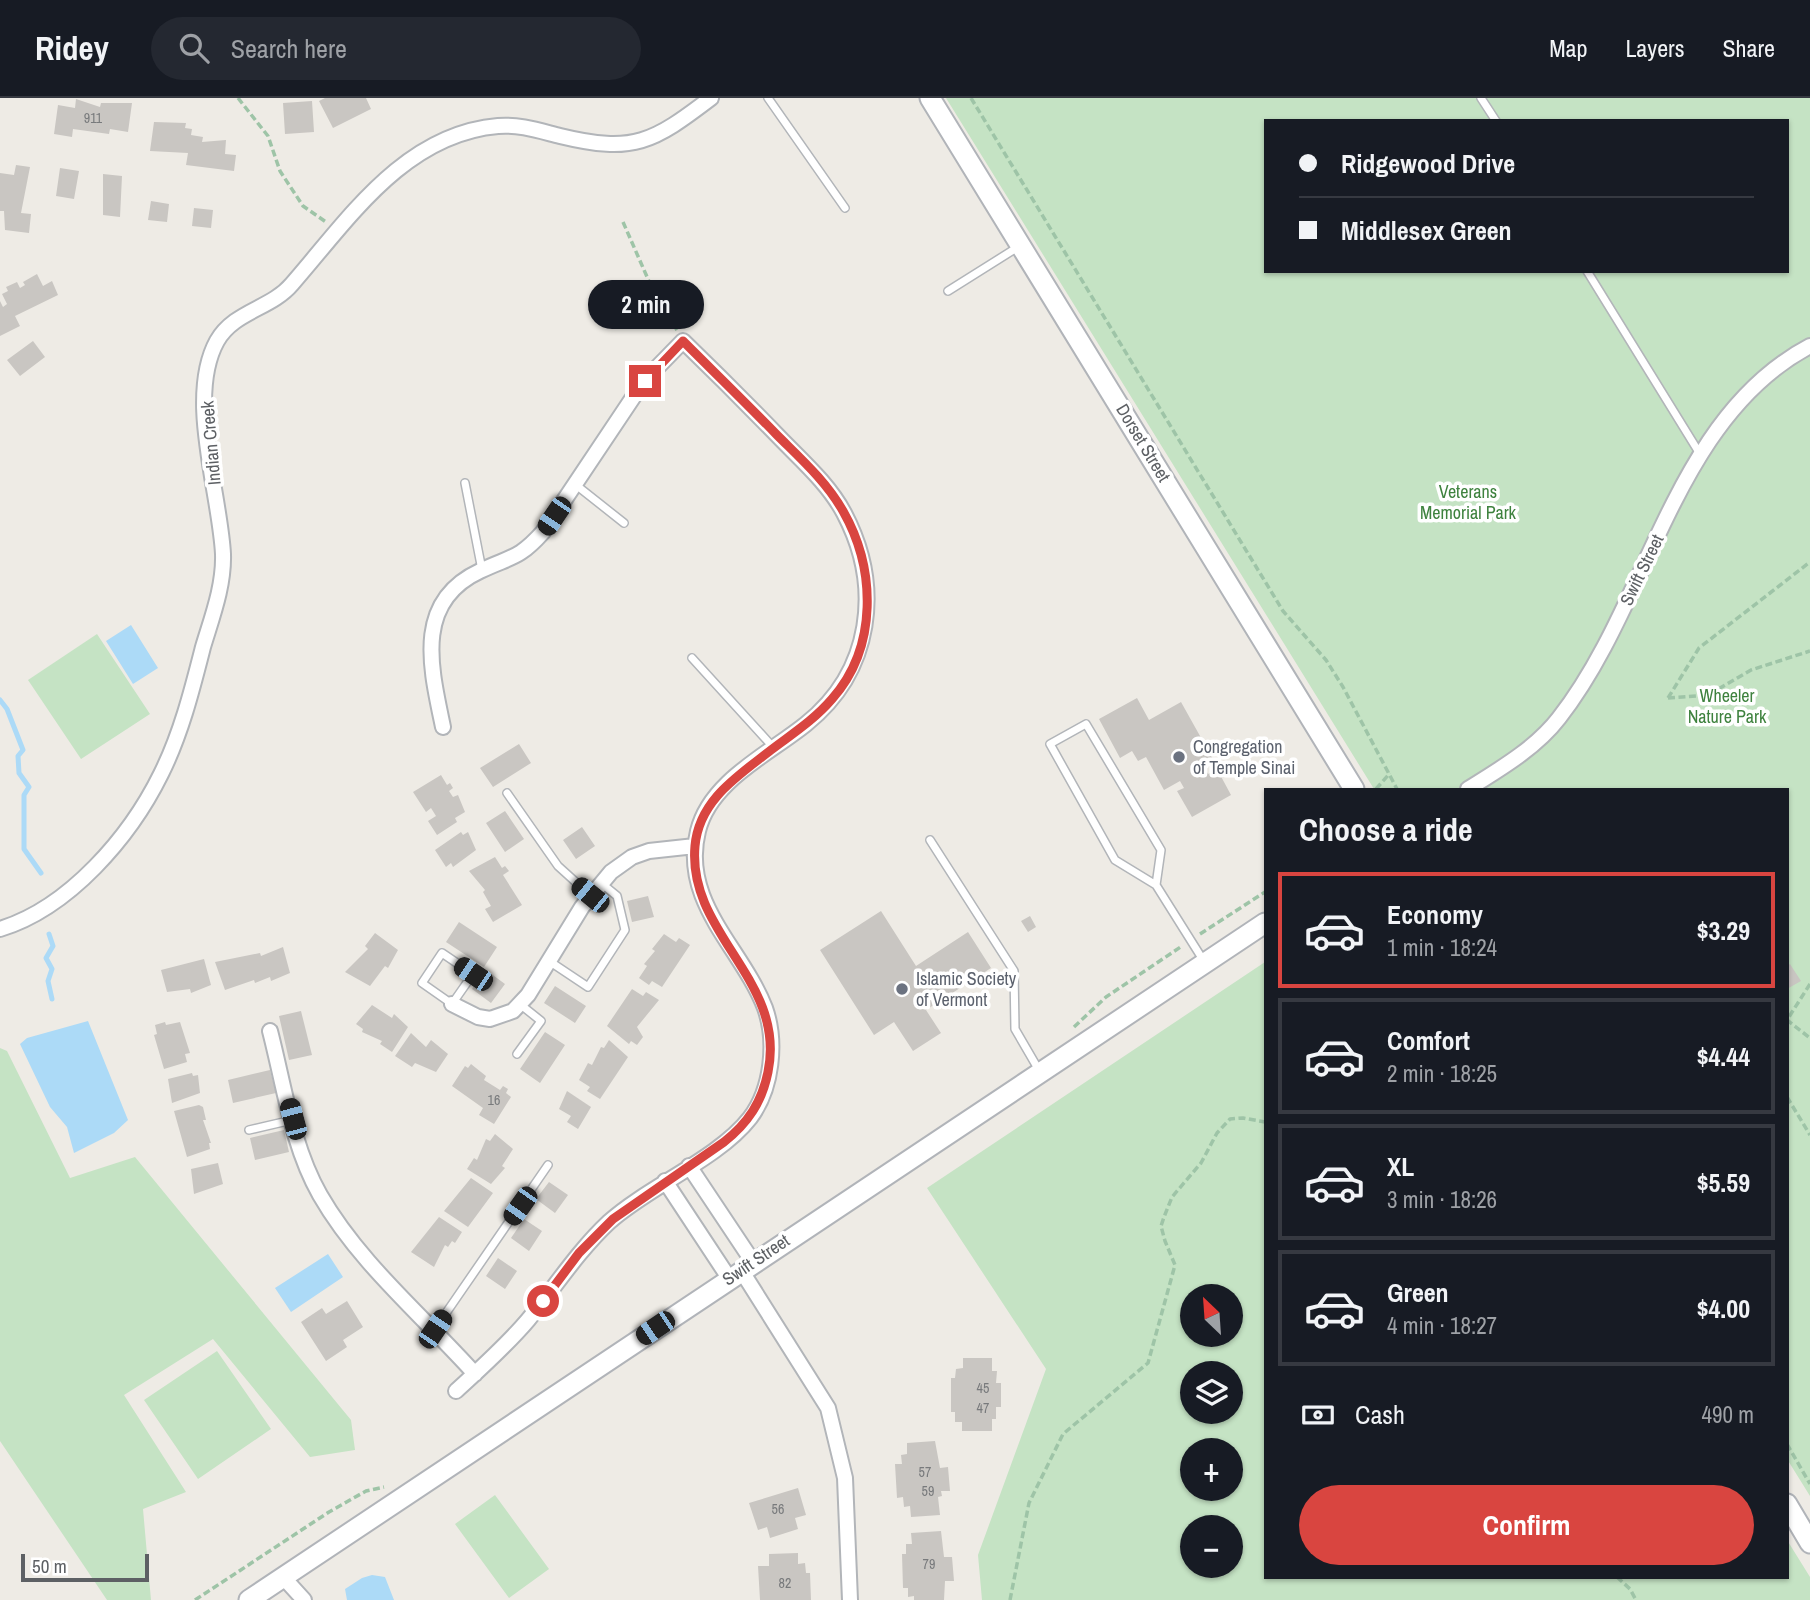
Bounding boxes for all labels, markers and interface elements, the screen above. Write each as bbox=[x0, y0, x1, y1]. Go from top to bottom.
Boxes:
search box bbox=[151, 17, 641, 80]
text: Ridey bbox=[35, 26, 109, 70]
icon: search bbox=[175, 29, 213, 67]
text: Search here bbox=[231, 31, 347, 66]
text: Map bbox=[1549, 32, 1587, 64]
text: Layers bbox=[1625, 32, 1684, 64]
text: Share bbox=[1722, 32, 1775, 64]
house number: 911 bbox=[84, 109, 103, 127]
text: Ridgewood Drive bbox=[1341, 146, 1515, 181]
text: Middlesex Green bbox=[1341, 213, 1512, 248]
callout: 2 min bbox=[587, 280, 703, 328]
text: 2 min bbox=[621, 289, 671, 320]
route end bbox=[629, 365, 661, 397]
street label: Indian Creek bbox=[194, 399, 227, 486]
street label: Dorset Street bbox=[1110, 399, 1177, 486]
park label: Veterans Memorial Park bbox=[1420, 479, 1517, 525]
car bbox=[534, 493, 575, 539]
street label: Swift Street bbox=[1614, 530, 1670, 610]
park label: Wheeler Nature Park bbox=[1688, 683, 1767, 729]
place label: Congregation of Temple Sinai bbox=[1193, 734, 1295, 780]
marker: Congregation of Temple Sinai bbox=[1171, 749, 1187, 765]
text: Choose a ride bbox=[1299, 808, 1473, 851]
car bbox=[568, 874, 613, 916]
text: Economy bbox=[1387, 897, 1483, 932]
icon: car bbox=[1303, 899, 1366, 962]
text: $3.29 bbox=[1697, 913, 1750, 948]
text: 1 min · 18:24 bbox=[1387, 932, 1497, 963]
car bbox=[450, 954, 497, 994]
place label: Islamic Society of Vermont bbox=[916, 966, 1017, 1012]
marker: Islamic Society of Vermont bbox=[894, 981, 910, 997]
text: Comfort bbox=[1387, 1023, 1470, 1058]
icon: car bbox=[1303, 1025, 1366, 1088]
text: $4.44 bbox=[1697, 1039, 1750, 1074]
text: 2 min · 18:25 bbox=[1387, 1058, 1497, 1089]
house number: 16 bbox=[488, 1091, 500, 1109]
car bbox=[278, 1096, 309, 1142]
text: XL bbox=[1387, 1149, 1414, 1184]
icon: car bbox=[1303, 1151, 1366, 1214]
text: $5.59 bbox=[1697, 1165, 1750, 1200]
car bbox=[500, 1183, 541, 1229]
text: 3 min · 18:26 bbox=[1387, 1184, 1497, 1215]
street label: Swift Street bbox=[717, 1228, 794, 1291]
text: Green bbox=[1387, 1275, 1449, 1310]
icon: car bbox=[1303, 1277, 1366, 1340]
north arrow bbox=[1180, 1284, 1242, 1348]
map controls bbox=[1180, 1284, 1243, 1578]
route start bbox=[527, 1285, 559, 1317]
text: $4.00 bbox=[1697, 1291, 1750, 1326]
car bbox=[415, 1306, 456, 1352]
car bbox=[632, 1308, 679, 1348]
text: 4 min · 18:27 bbox=[1387, 1310, 1497, 1341]
button: layers bbox=[1180, 1361, 1243, 1424]
house number: 45 bbox=[977, 1379, 989, 1397]
icon: cash bbox=[1299, 1396, 1337, 1434]
text: Cash bbox=[1355, 1397, 1405, 1432]
house number: 47 bbox=[977, 1399, 989, 1417]
text: 490 m bbox=[1702, 1399, 1754, 1430]
button: + bbox=[1180, 1438, 1243, 1501]
house number: 57 bbox=[919, 1463, 931, 1481]
house number: 59 bbox=[922, 1482, 934, 1500]
button: Confirm bbox=[1299, 1485, 1754, 1565]
house number: 56 bbox=[772, 1500, 784, 1518]
button: − bbox=[1180, 1515, 1243, 1578]
scale bar bbox=[21, 1551, 149, 1583]
text: 50 m bbox=[32, 1553, 67, 1579]
house number: 79 bbox=[923, 1555, 935, 1573]
house number: 82 bbox=[779, 1574, 791, 1592]

